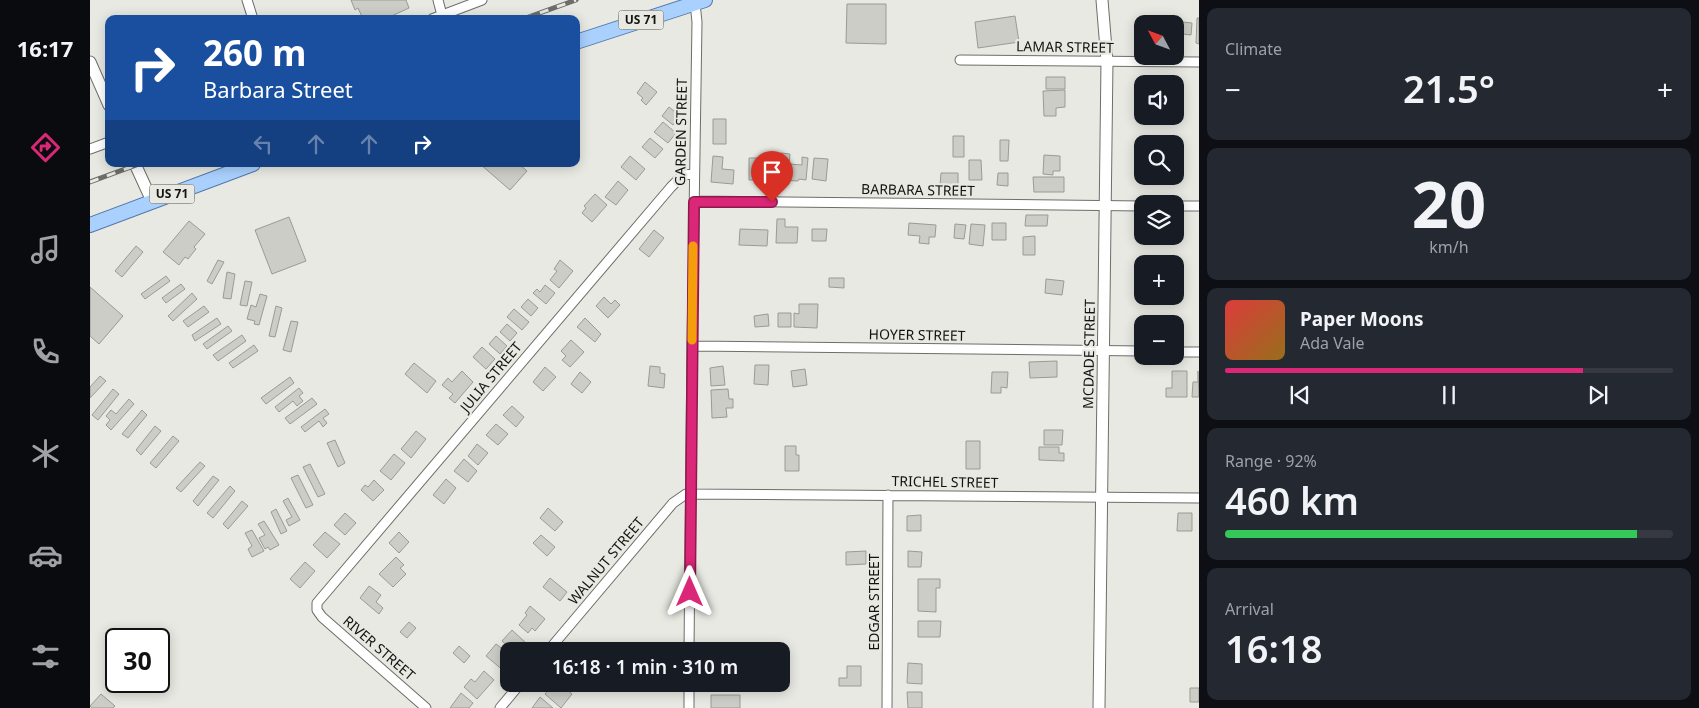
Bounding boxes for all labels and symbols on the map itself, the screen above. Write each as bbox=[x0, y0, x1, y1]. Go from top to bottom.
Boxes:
road number: US 71 bbox=[618, 10, 664, 30]
north arrow bbox=[1134, 15, 1184, 65]
street label: LAMAR STREET bbox=[1016, 36, 1114, 57]
street label: GARDEN STREET bbox=[670, 78, 691, 186]
pin bbox=[751, 151, 793, 202]
street label: BARBARA STREET bbox=[861, 179, 975, 200]
road number: US 71 bbox=[149, 184, 194, 203]
street label: MCDADE STREET bbox=[1078, 299, 1099, 409]
street label: HOYER STREET bbox=[868, 324, 966, 345]
street label: JULIA STREET bbox=[454, 337, 526, 417]
street label: TRICHEL STREET bbox=[891, 471, 999, 492]
street label: WALNUT STREET bbox=[563, 513, 648, 608]
street label: EDGAR STREET bbox=[864, 553, 883, 651]
position arrow bbox=[663, 565, 715, 617]
street label: RIVER STREET bbox=[339, 611, 420, 684]
speed limit sign: 30 bbox=[105, 628, 170, 693]

